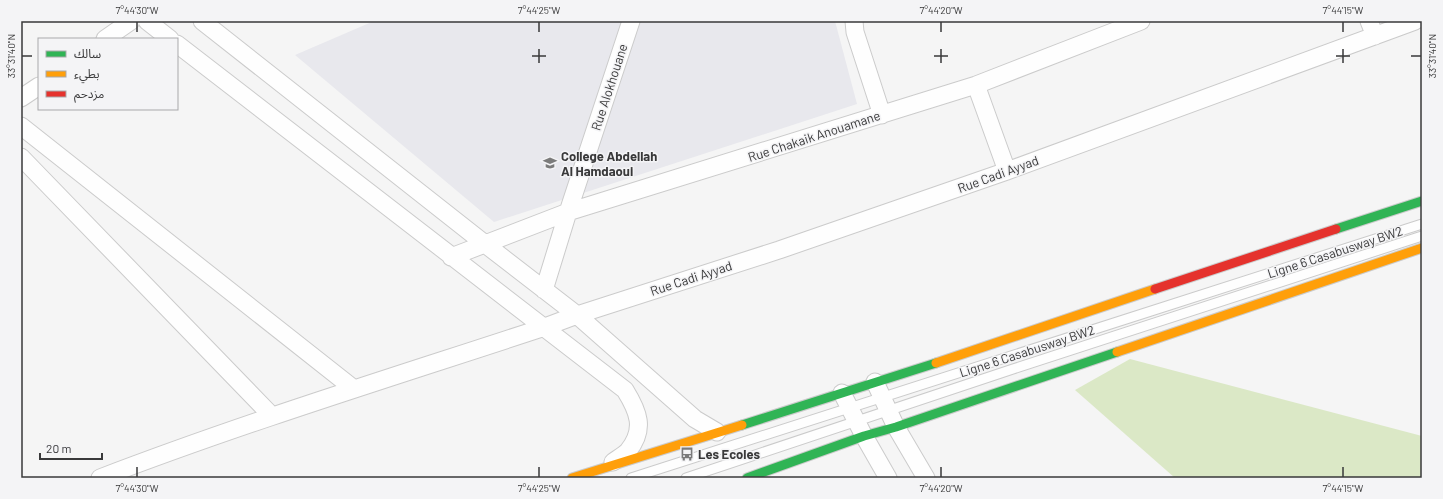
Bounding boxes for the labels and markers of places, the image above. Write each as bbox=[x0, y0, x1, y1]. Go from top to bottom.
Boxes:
place label: College Abdellah Al Hamdaoui bbox=[561, 148, 657, 179]
school or university icon: College Abdellah Al Hamdaoui bbox=[542, 155, 558, 171]
bus stop icon: Les Ecoles bbox=[679, 446, 695, 462]
place label: Les Ecoles bbox=[698, 446, 760, 462]

